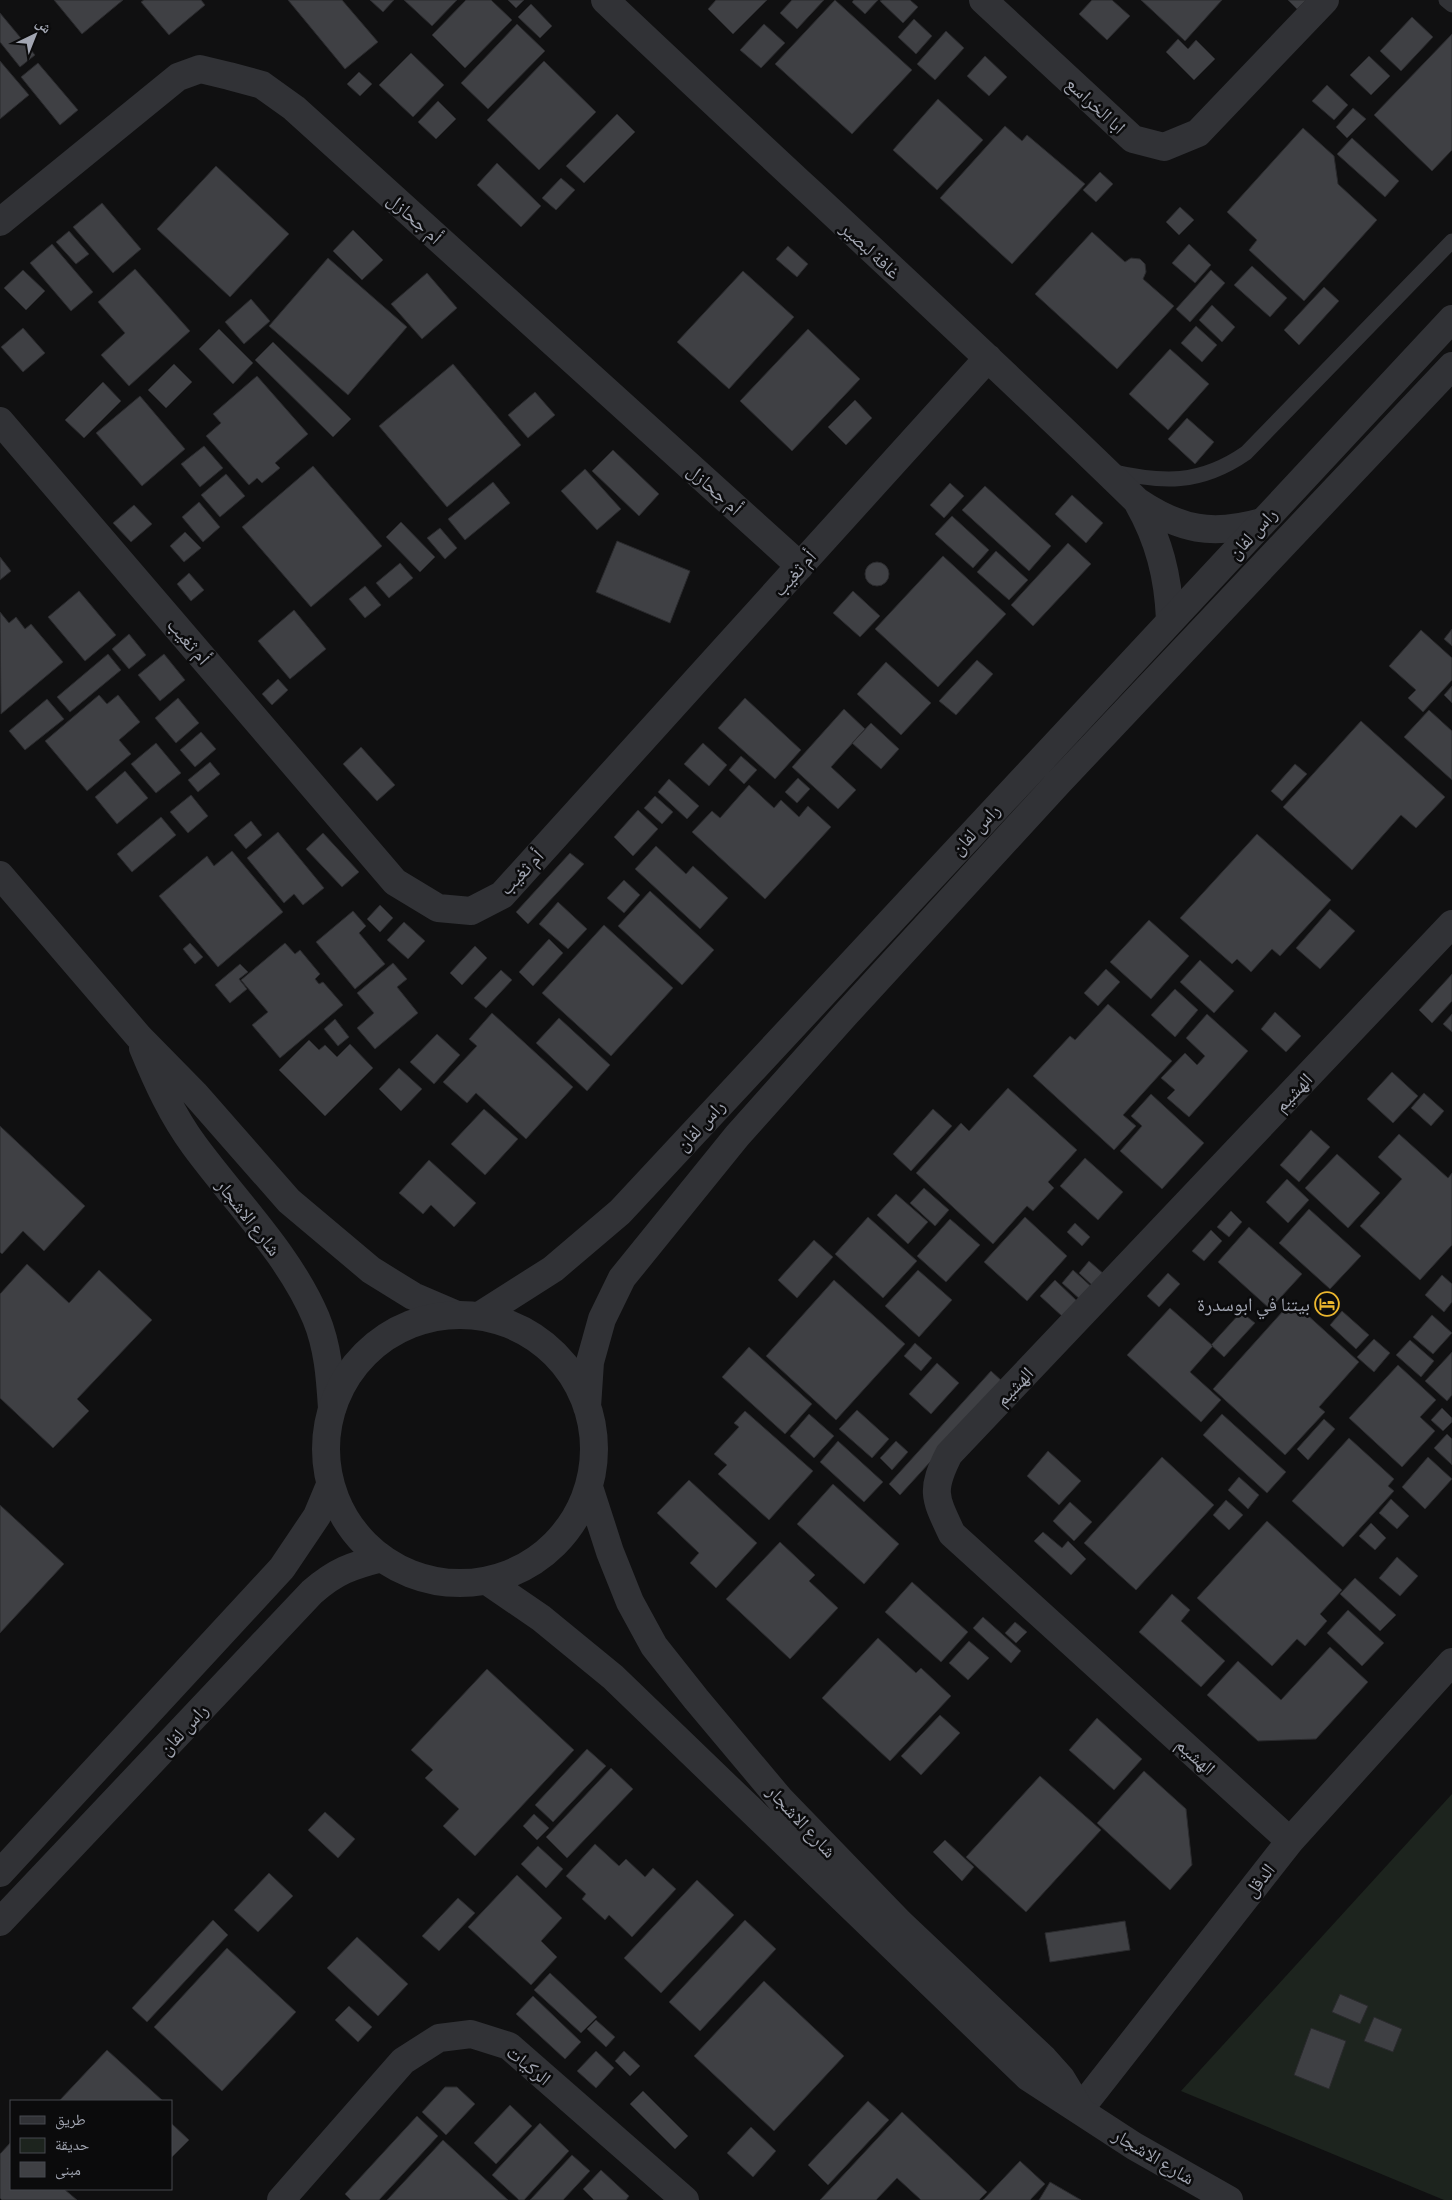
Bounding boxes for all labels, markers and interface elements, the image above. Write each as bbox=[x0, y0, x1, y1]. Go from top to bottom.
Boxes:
north arrow bbox=[10, 10, 60, 60]
text: ش bbox=[32, 14, 56, 37]
street label: ابا الخراسع bbox=[1060, 71, 1131, 139]
street label: أم جحازل bbox=[381, 187, 447, 250]
street label: غافة لبصير bbox=[835, 215, 906, 284]
street label: أم جحازل bbox=[681, 458, 747, 521]
street label: راس لفان bbox=[1222, 502, 1282, 564]
street label: أم ثغيب bbox=[767, 545, 823, 603]
street label: أم ثغيب bbox=[161, 613, 216, 671]
street label: راس لفان bbox=[945, 798, 1005, 860]
street label: أم ثغيب bbox=[494, 844, 550, 901]
street label: الهشيم bbox=[1269, 1067, 1318, 1117]
street label: راس لفان bbox=[670, 1094, 730, 1156]
street label: شارع الاشجار bbox=[211, 1173, 287, 1260]
hotel icon: بيتنا في ابوسدرة bbox=[1314, 1291, 1340, 1317]
place label: بيتنا في ابوسدرة bbox=[1197, 1292, 1310, 1320]
street label: الهشيم bbox=[990, 1361, 1039, 1411]
street label: راس لفان bbox=[153, 1698, 213, 1760]
street label: الهشيم bbox=[1170, 1732, 1221, 1781]
street label: شارع الاشجار bbox=[761, 1779, 842, 1863]
street label: الدقل bbox=[1238, 1858, 1280, 1902]
street label: الركيات bbox=[502, 2040, 556, 2090]
legend bbox=[10, 2100, 172, 2190]
text: طريق bbox=[55, 2110, 86, 2130]
street label: شارع الاشجار bbox=[1108, 2122, 1199, 2190]
text: حديقة bbox=[55, 2135, 90, 2153]
text: مبنى bbox=[55, 2160, 81, 2180]

